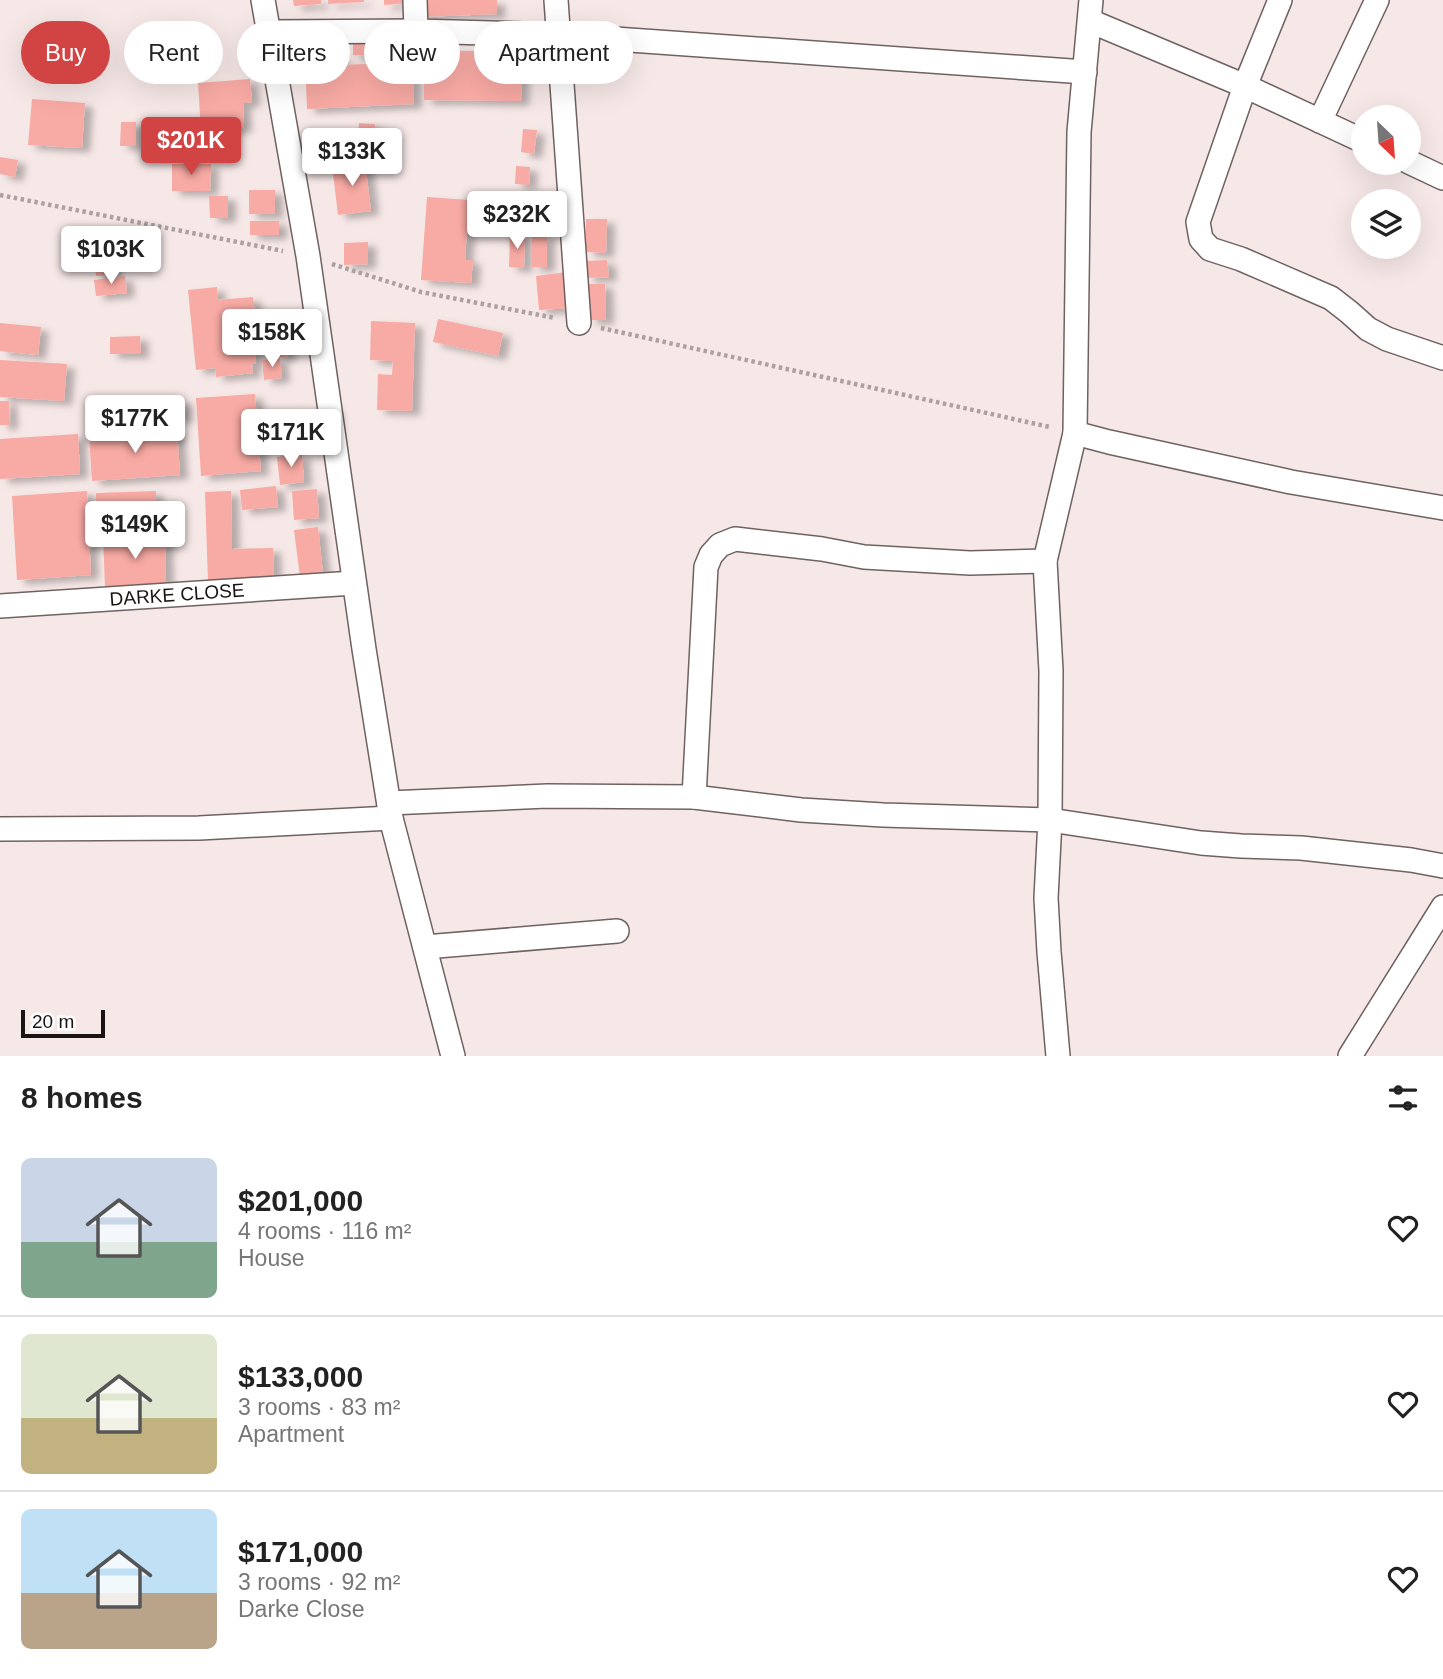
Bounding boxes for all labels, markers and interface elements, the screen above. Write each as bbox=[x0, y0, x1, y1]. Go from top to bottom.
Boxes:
chip: Buy bbox=[21, 21, 110, 84]
chip: Rent bbox=[124, 21, 223, 84]
chip: Filters bbox=[237, 21, 350, 84]
chip: New bbox=[364, 21, 460, 84]
chip: Apartment bbox=[474, 21, 633, 84]
north arrow bbox=[1351, 105, 1421, 175]
map controls bbox=[1351, 105, 1421, 259]
pin: $201K bbox=[142, 118, 240, 177]
text: $201K bbox=[157, 127, 225, 153]
pin: $133K bbox=[303, 128, 401, 188]
text: $133K bbox=[318, 138, 386, 164]
button: layers bbox=[1351, 189, 1421, 259]
pin: $232K bbox=[468, 191, 566, 251]
text: $232K bbox=[483, 201, 551, 227]
pin: $103K bbox=[62, 226, 160, 286]
text: $103K bbox=[77, 236, 145, 262]
pin: $158K bbox=[223, 310, 321, 369]
text: $158K bbox=[238, 319, 306, 345]
pin: $177K bbox=[86, 396, 184, 455]
text: $177K bbox=[101, 405, 169, 431]
pin: $171K bbox=[242, 410, 340, 469]
text: $171K bbox=[257, 419, 325, 445]
pin: $149K bbox=[86, 502, 184, 561]
text: $149K bbox=[101, 511, 169, 537]
street label: DARKE CLOSE bbox=[109, 579, 245, 610]
scale bar bbox=[21, 1007, 105, 1039]
text: 20 m bbox=[32, 1011, 74, 1032]
icon: filters bbox=[1384, 1079, 1422, 1117]
text: 8 homes bbox=[21, 1081, 143, 1114]
text: $201,000 bbox=[238, 1184, 363, 1217]
icon: home bbox=[77, 1186, 161, 1270]
icon: heart bbox=[1384, 1209, 1422, 1247]
text: 4 rooms · 116 m² bbox=[238, 1218, 411, 1244]
text: House bbox=[238, 1245, 304, 1271]
text: $133,000 bbox=[238, 1360, 363, 1393]
icon: home bbox=[77, 1362, 161, 1446]
icon: heart bbox=[1384, 1385, 1422, 1423]
text: 3 rooms · 83 m² bbox=[238, 1394, 400, 1420]
text: Apartment bbox=[238, 1421, 344, 1447]
text: $171,000 bbox=[238, 1535, 363, 1568]
icon: home bbox=[77, 1537, 161, 1621]
icon: heart bbox=[1384, 1560, 1422, 1598]
text: 3 rooms · 92 m² bbox=[238, 1569, 400, 1595]
text: Darke Close bbox=[238, 1596, 365, 1622]

